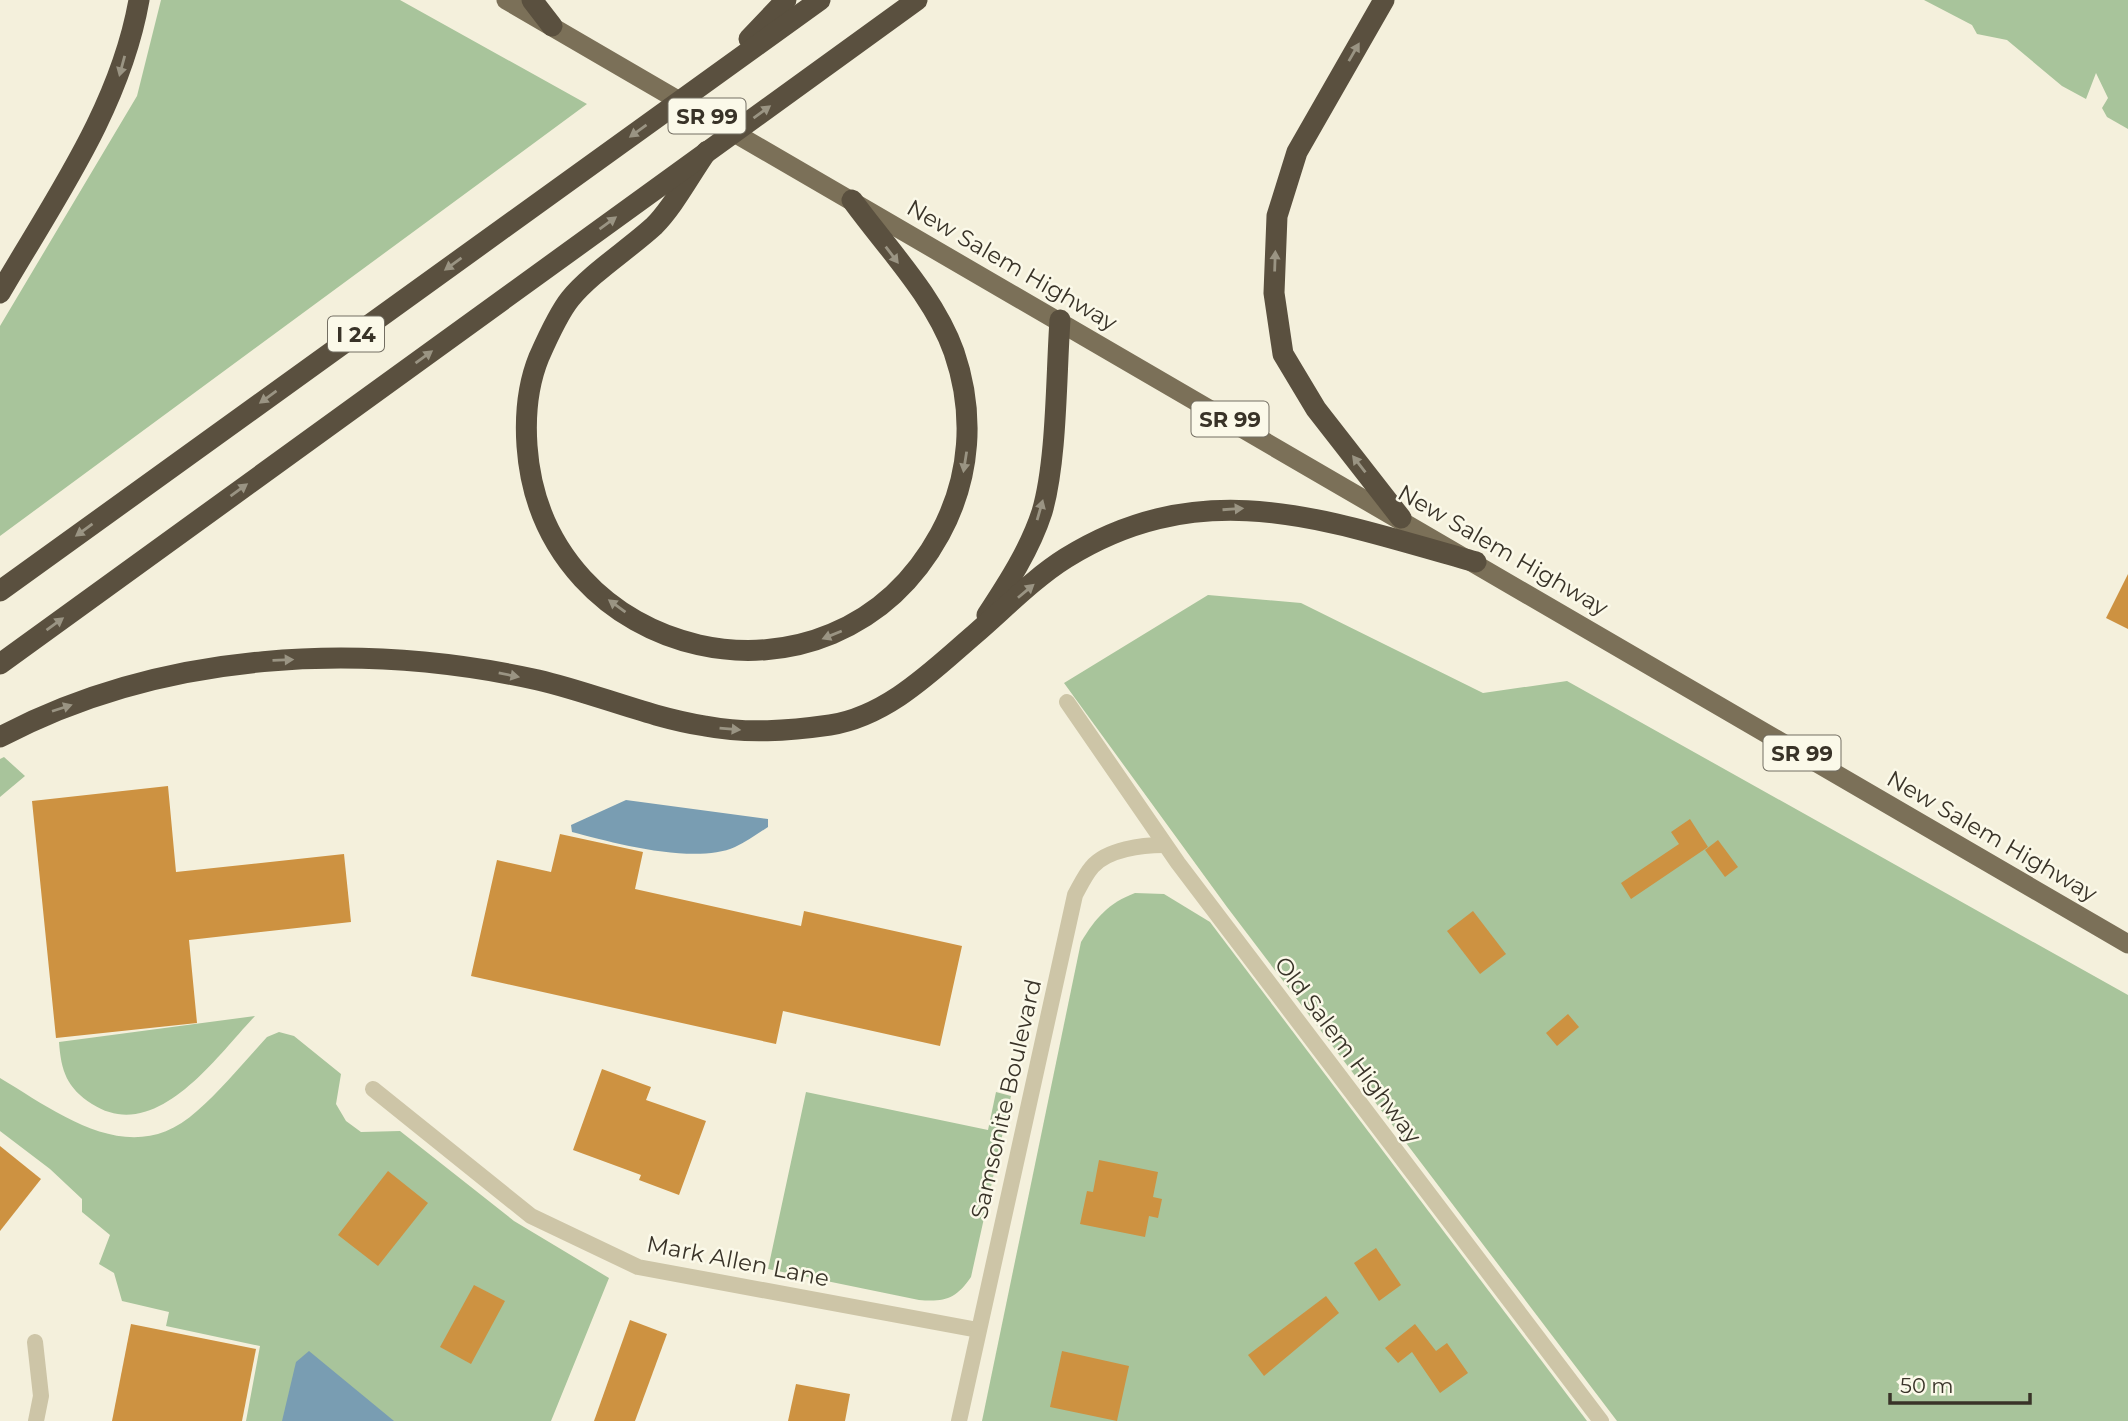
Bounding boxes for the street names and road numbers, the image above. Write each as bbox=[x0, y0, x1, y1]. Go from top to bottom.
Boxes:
road number: SR 99 bbox=[668, 99, 746, 134]
street label: New Salem Highway bbox=[902, 193, 1123, 337]
road number: I 24 bbox=[328, 316, 384, 352]
road number: SR 99 bbox=[1192, 402, 1268, 436]
street label: New Salem Highway bbox=[1393, 478, 1614, 622]
road number: SR 99 bbox=[1764, 736, 1840, 770]
street label: New Salem Highway bbox=[1882, 764, 2103, 908]
street label: Old Salem Highway bbox=[1269, 951, 1428, 1149]
street label: Samsonite Boulevard bbox=[965, 976, 1047, 1222]
street label: Mark Allen Lane bbox=[644, 1230, 832, 1292]

